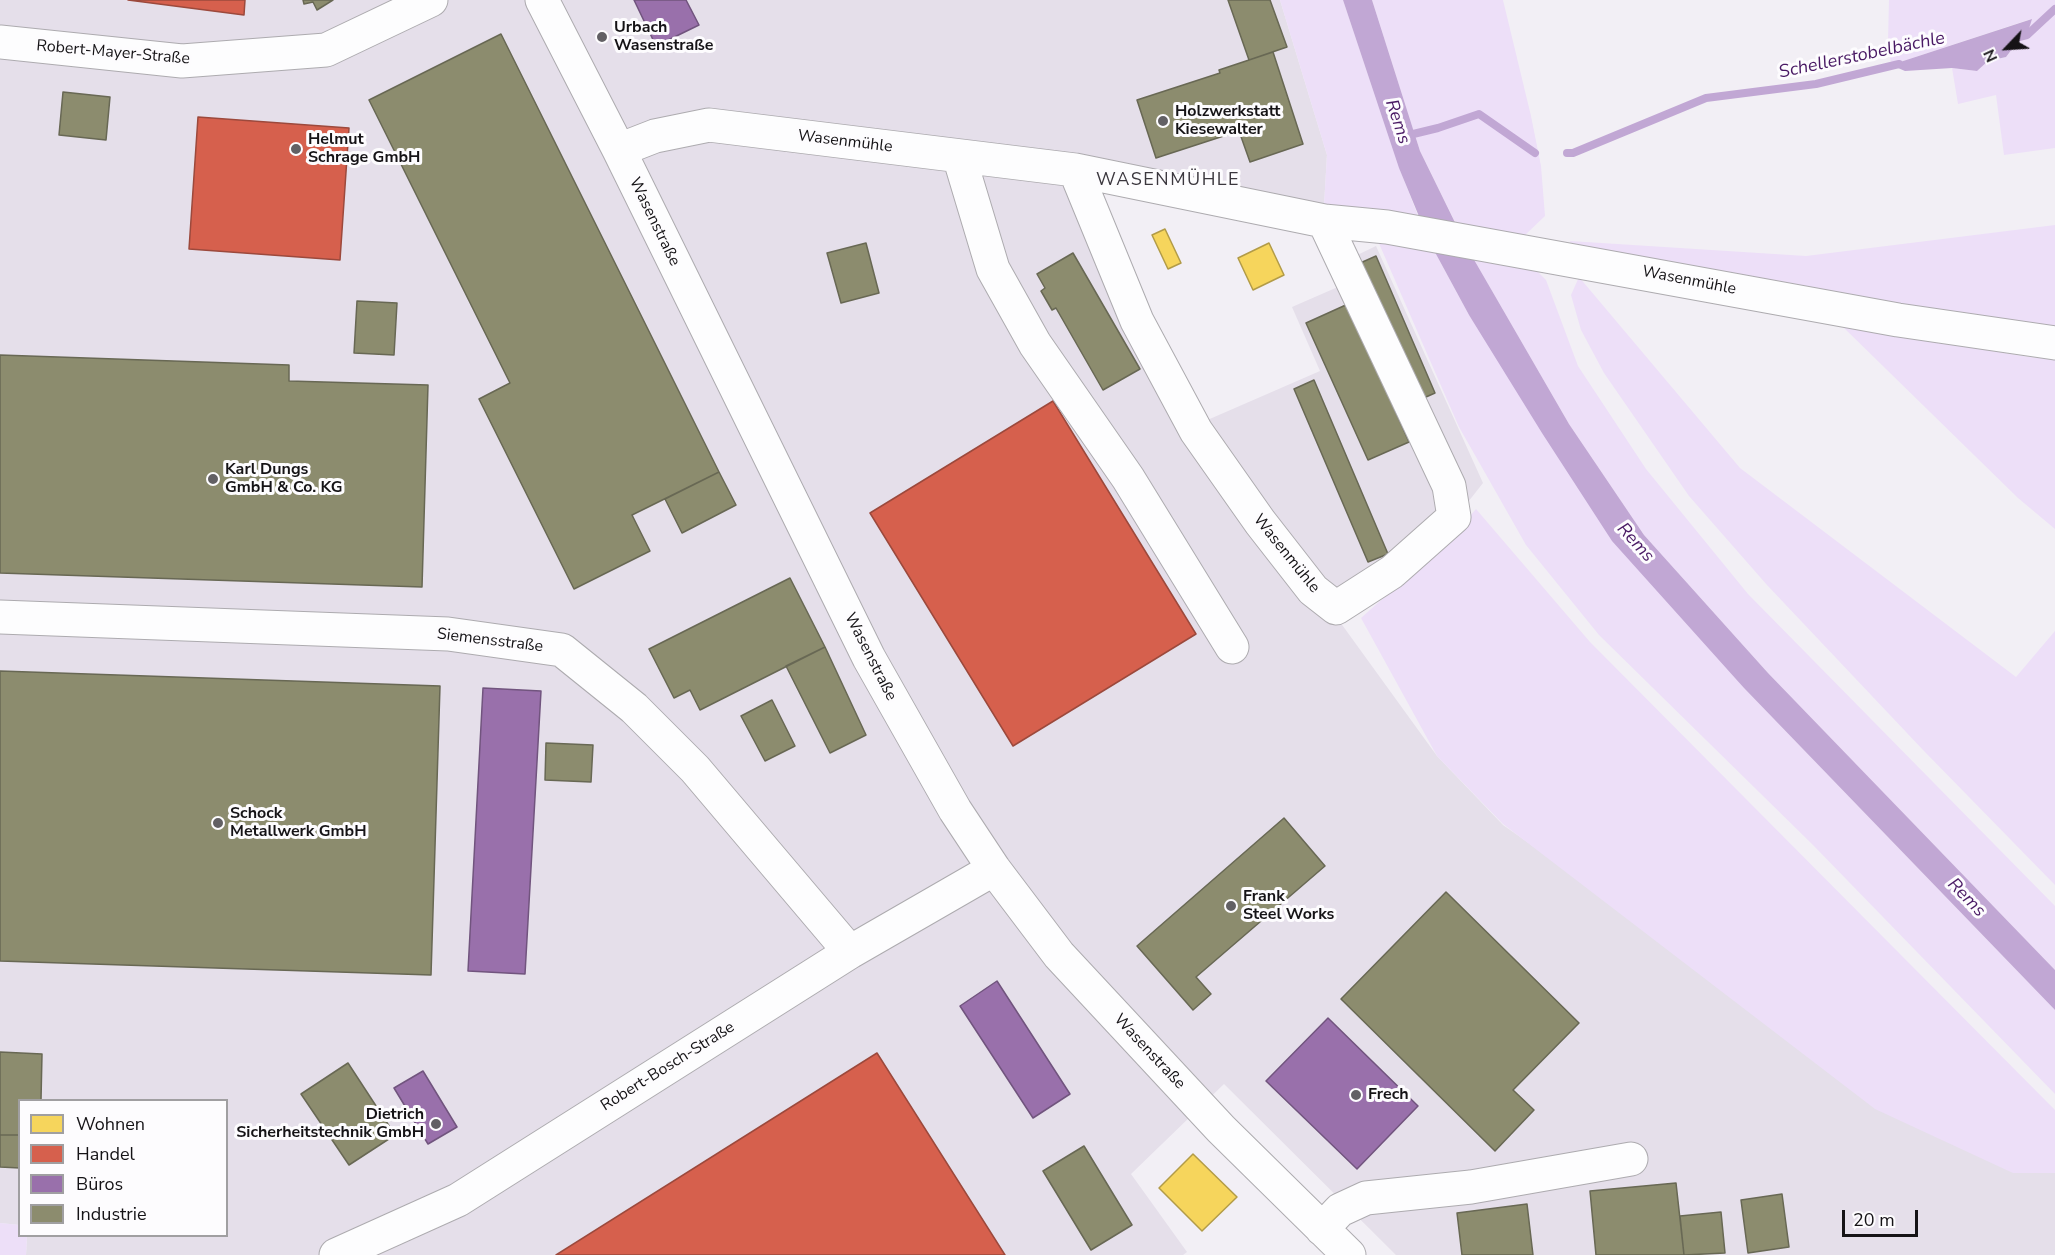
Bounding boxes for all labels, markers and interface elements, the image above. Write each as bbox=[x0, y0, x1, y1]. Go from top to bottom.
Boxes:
place label: Urbach Wasenstraße bbox=[614, 18, 713, 56]
north arrow bbox=[1977, 18, 2037, 78]
water label: Schellerstobelbächle bbox=[1777, 28, 1947, 84]
marker: Urbach Wasenstraße bbox=[595, 30, 609, 44]
street label: Robert-Mayer-Straße bbox=[35, 37, 191, 69]
text: N bbox=[1978, 46, 2003, 66]
water label: Rems bbox=[1380, 97, 1414, 147]
place label: Holzwerkstatt Kiesewalter bbox=[1175, 102, 1280, 140]
marker: Holzwerkstatt Kiesewalter bbox=[1156, 114, 1170, 128]
street label: Wasenmühle bbox=[796, 127, 894, 157]
place label: Helmut Schrage GmbH bbox=[308, 130, 420, 168]
marker: Helmut Schrage GmbH bbox=[289, 142, 303, 156]
district label: WASENMÜHLE bbox=[1096, 170, 1240, 192]
street label: Wasenstraße bbox=[624, 175, 684, 269]
street label: Wasenmühle bbox=[1640, 262, 1738, 300]
place label: Karl Dungs GmbH & Co. KG bbox=[225, 460, 343, 498]
marker: Karl Dungs GmbH & Co. KG bbox=[206, 472, 220, 486]
street label: Wasenmühle bbox=[1249, 511, 1323, 597]
water label: Rems bbox=[1612, 519, 1658, 567]
street label: Wasenstraße bbox=[840, 610, 900, 704]
street label: Siemensstraße bbox=[436, 625, 544, 657]
place label: Schock Metallwerk GmbH bbox=[230, 804, 367, 842]
marker: Schock Metallwerk GmbH bbox=[211, 816, 225, 830]
water label: Rems bbox=[1942, 874, 1990, 922]
place label: Frank Steel Works bbox=[1243, 887, 1334, 925]
marker: Frank Steel Works bbox=[1224, 899, 1238, 913]
street label: Wasenstraße bbox=[1109, 1010, 1189, 1094]
street label: Robert-Bosch-Straße bbox=[598, 1018, 738, 1116]
place label: Frech bbox=[1368, 1085, 1409, 1105]
marker: Frech bbox=[1349, 1088, 1363, 1102]
legend bbox=[18, 1099, 228, 1237]
place label: Dietrich Sicherheitstechnik GmbH bbox=[236, 1105, 424, 1143]
text: Wohnen bbox=[76, 1112, 145, 1136]
marker: Dietrich Sicherheitstechnik GmbH bbox=[429, 1117, 443, 1131]
text: Handel bbox=[76, 1142, 135, 1166]
text: Büros bbox=[76, 1172, 123, 1196]
scale bar bbox=[1845, 1198, 1922, 1236]
text: Industrie bbox=[76, 1202, 147, 1226]
text: 20 m bbox=[1853, 1208, 1895, 1232]

